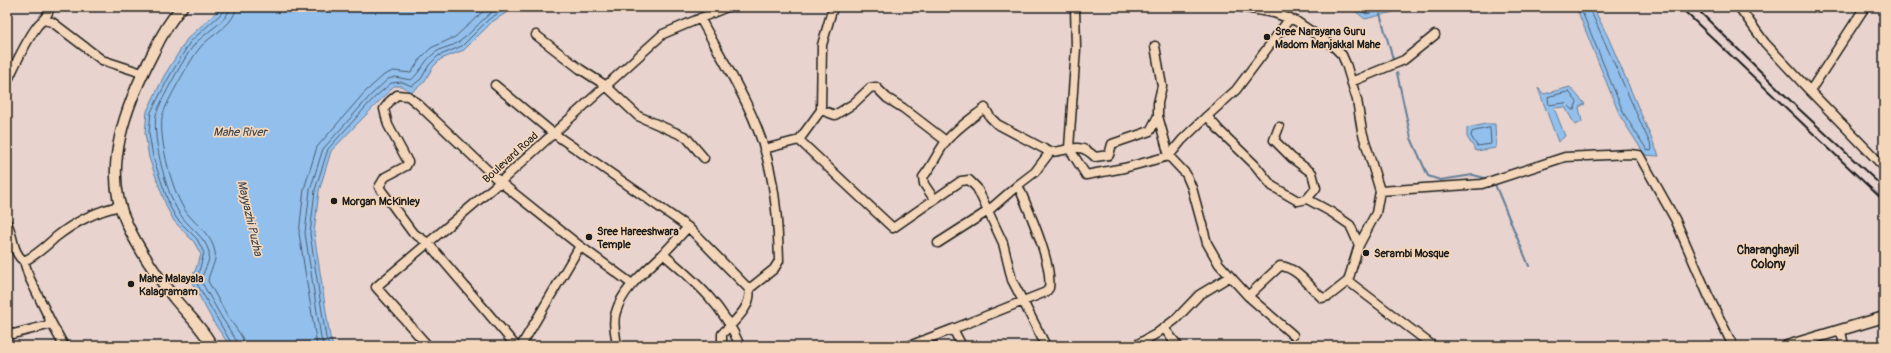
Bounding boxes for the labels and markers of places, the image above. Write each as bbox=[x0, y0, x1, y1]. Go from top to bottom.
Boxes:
place label: Sree Narayana Guru Madom Manjakkal Mahe bbox=[1275, 25, 1381, 51]
marker: Sree Narayana Guru Madom Manjakkal Mahe bbox=[1262, 32, 1272, 42]
place label: Morgan McKinley bbox=[342, 195, 420, 208]
marker: Morgan McKinley bbox=[329, 196, 339, 206]
place label: Sree Hareeshwara Temple bbox=[596, 225, 679, 251]
marker: Sree Hareeshwara Temple bbox=[584, 232, 594, 242]
place label: Serambi Mosque bbox=[1374, 247, 1450, 260]
marker: Serambi Mosque bbox=[1361, 248, 1371, 258]
place label: Mahe Malayala Kalagramam bbox=[139, 272, 203, 298]
marker: Mahe Malayala Kalagramam bbox=[126, 279, 136, 289]

